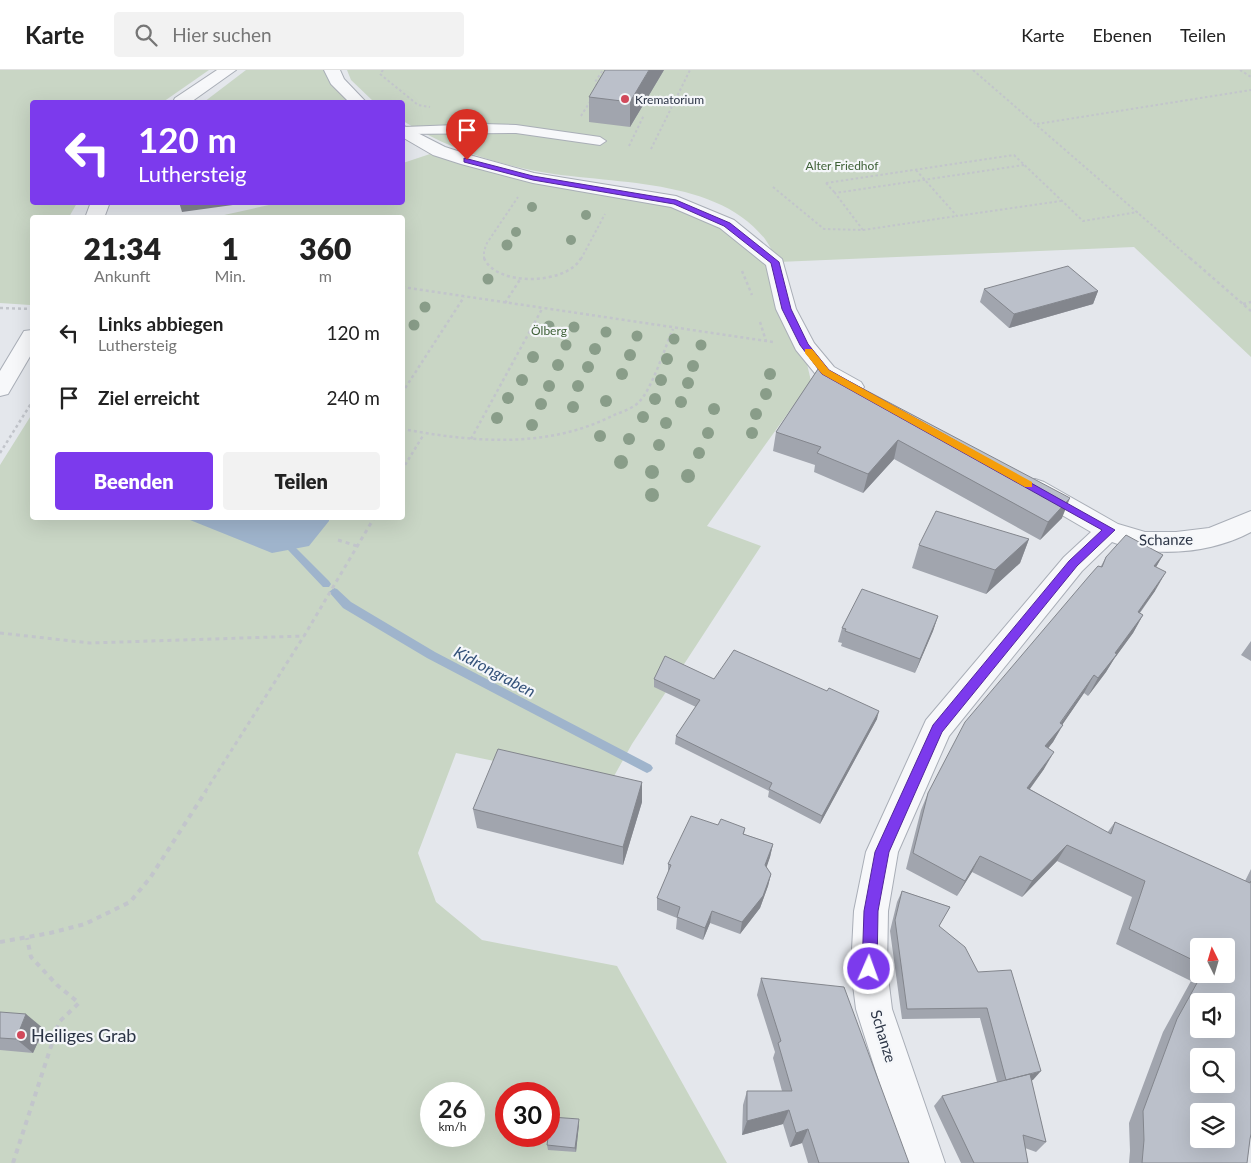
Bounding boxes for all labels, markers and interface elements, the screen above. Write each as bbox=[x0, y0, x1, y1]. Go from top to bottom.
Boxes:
search box bbox=[114, 12, 464, 57]
text: Karte bbox=[25, 20, 84, 49]
icon: search bbox=[132, 21, 160, 49]
text: Hier suchen bbox=[172, 23, 272, 46]
text: Karte bbox=[1021, 24, 1064, 46]
text: Ebenen bbox=[1092, 24, 1152, 46]
text: Teilen bbox=[1180, 24, 1226, 46]
place label: Krematorium bbox=[635, 92, 704, 107]
marker: Krematorium bbox=[619, 93, 631, 105]
pin bbox=[446, 109, 488, 160]
icon: arrive bbox=[453, 116, 481, 144]
text: 120 m bbox=[138, 118, 237, 160]
icon: left bbox=[55, 120, 120, 185]
park label: Alter Friedhof bbox=[806, 158, 879, 173]
text: Luthersteig bbox=[138, 160, 246, 187]
text: 21:34 bbox=[83, 230, 161, 266]
text: 1 bbox=[221, 230, 239, 266]
text: 360 bbox=[299, 230, 352, 266]
text: Ankunft bbox=[94, 266, 151, 285]
text: Min. bbox=[215, 266, 246, 285]
text: m bbox=[319, 266, 332, 285]
text: Links abbiegen bbox=[98, 312, 223, 335]
icon: left bbox=[55, 319, 83, 347]
text: 120 m bbox=[326, 321, 380, 344]
park label: Ölberg bbox=[531, 323, 567, 338]
text: Luthersteig bbox=[98, 335, 177, 354]
icon: arrive bbox=[55, 384, 83, 412]
text: Ziel erreicht bbox=[98, 386, 200, 409]
text: 240 m bbox=[326, 386, 380, 409]
button: Beenden bbox=[55, 452, 213, 510]
button: Teilen bbox=[223, 452, 380, 510]
street label: Schanze bbox=[1139, 530, 1193, 548]
water label: Kidrongraben bbox=[451, 642, 539, 700]
north arrow bbox=[1190, 938, 1235, 982]
map controls bbox=[1190, 938, 1235, 1148]
position arrow bbox=[842, 942, 894, 994]
button: sound bbox=[1190, 993, 1235, 1038]
street label: Schanze bbox=[867, 1008, 901, 1065]
place label: Heiliges Grab bbox=[31, 1024, 136, 1046]
marker: Heiliges Grab bbox=[15, 1029, 27, 1041]
button: search bbox=[1190, 1048, 1235, 1093]
speed limit sign: 30 bbox=[495, 1082, 560, 1147]
text: 26 bbox=[438, 1093, 467, 1123]
button: layers bbox=[1190, 1103, 1235, 1148]
text: km/h bbox=[438, 1119, 467, 1134]

